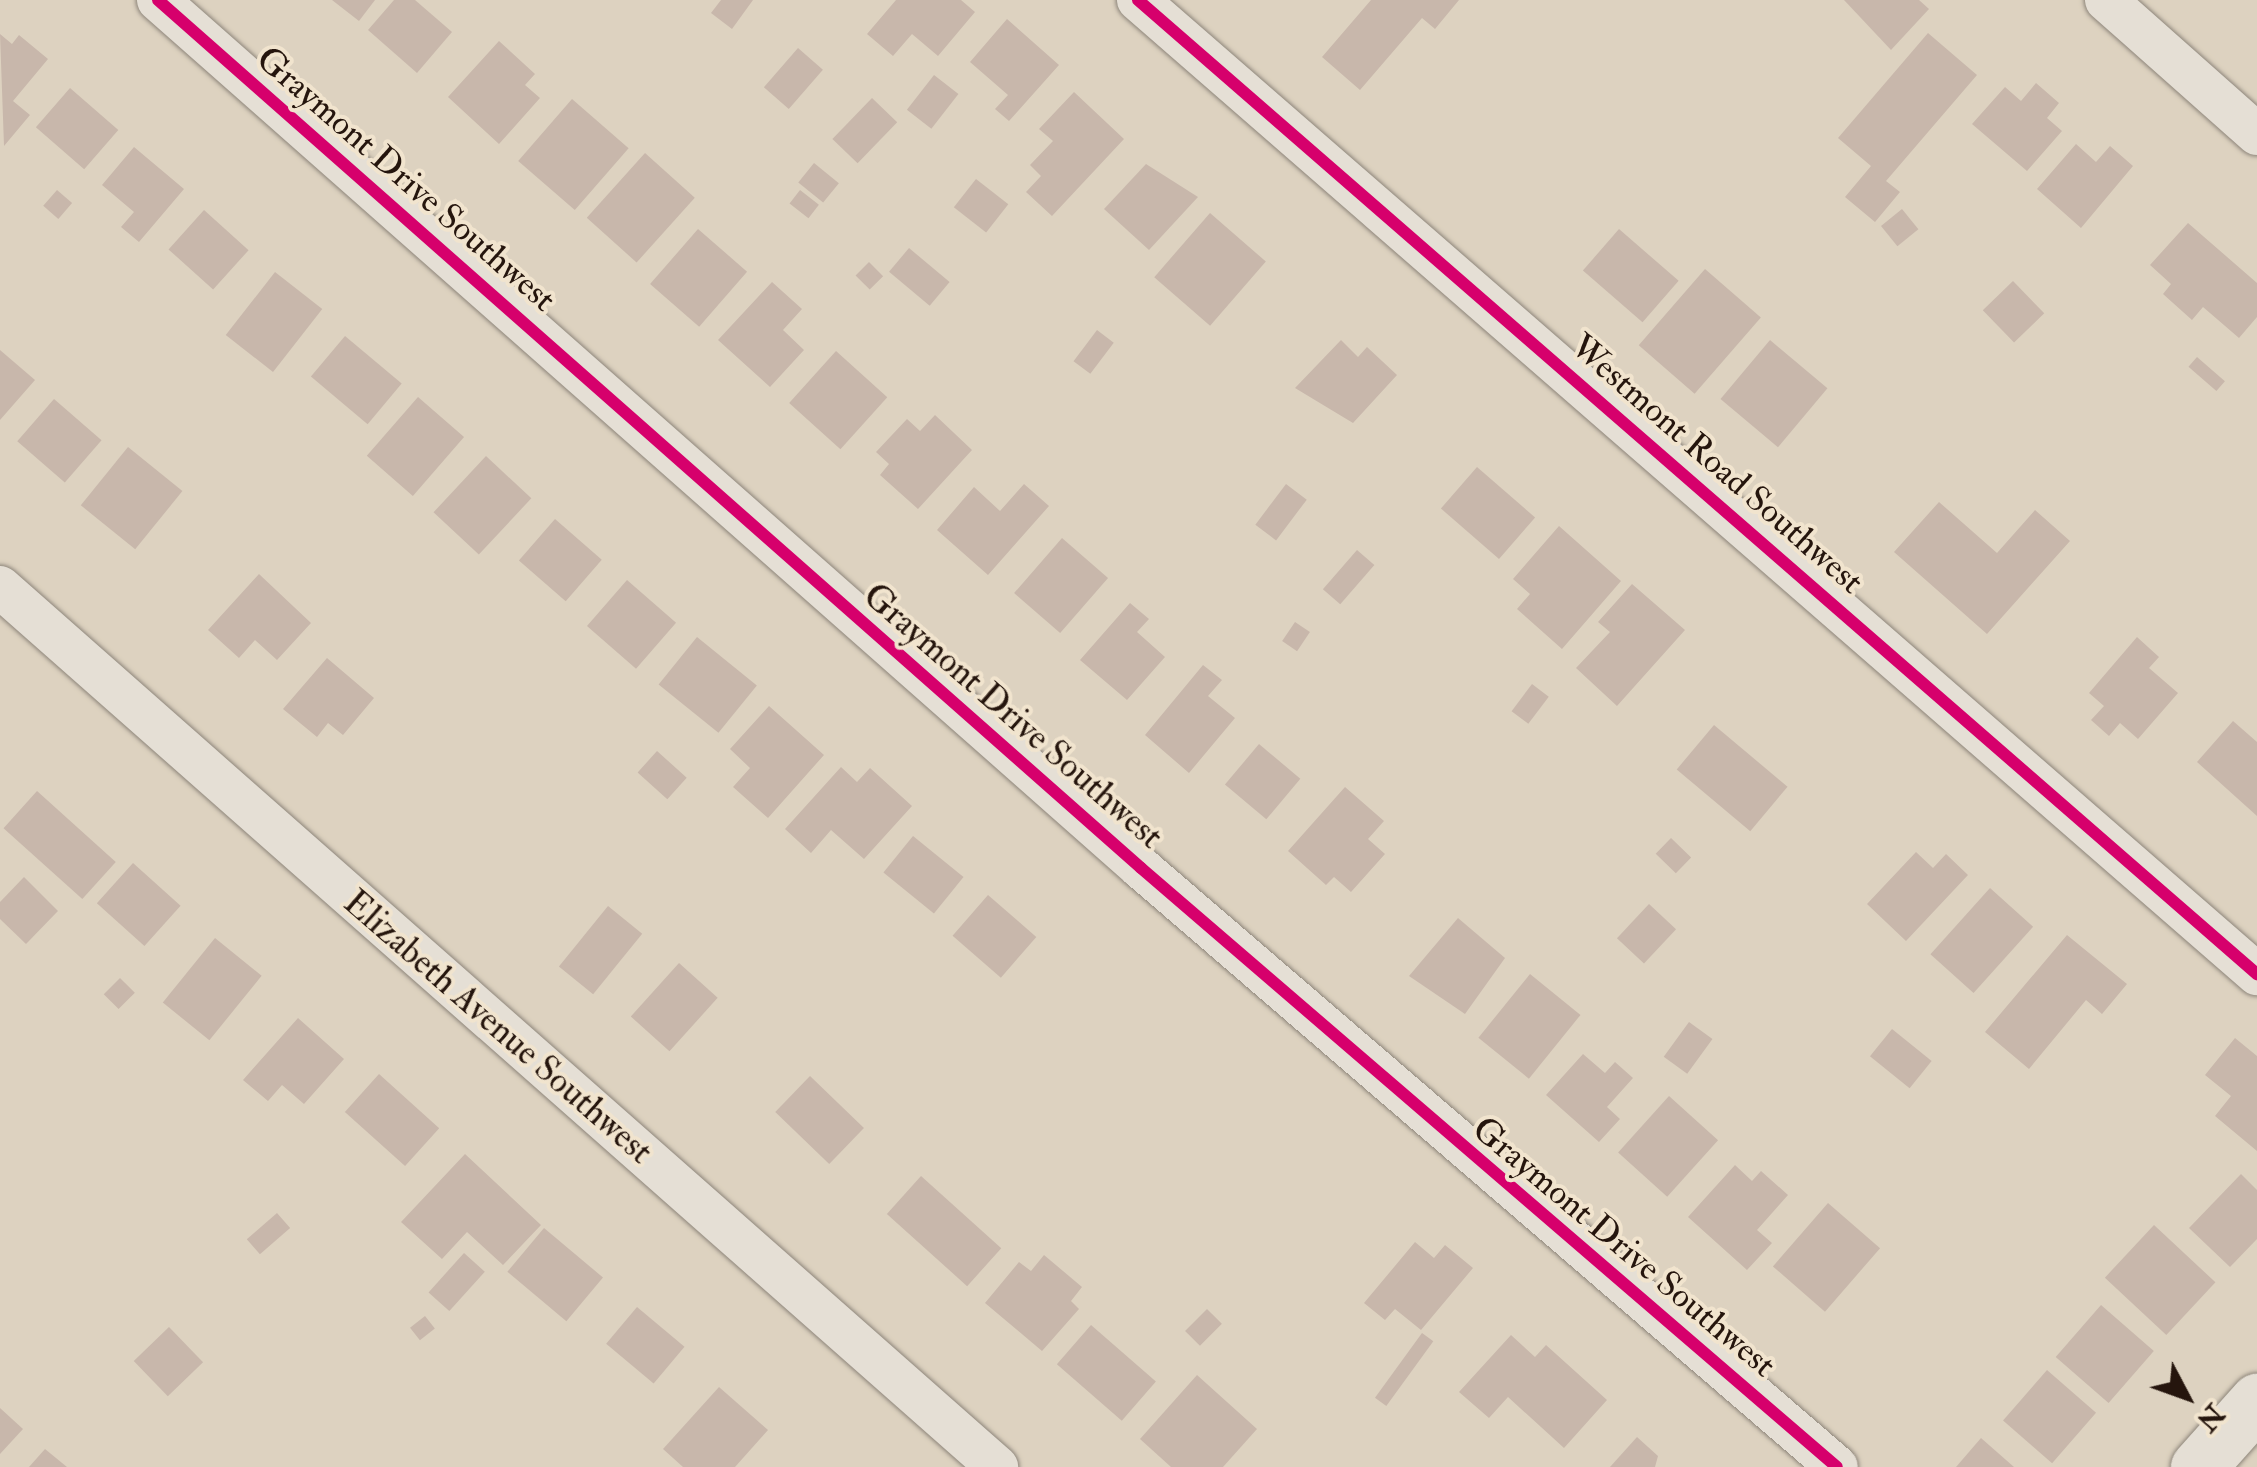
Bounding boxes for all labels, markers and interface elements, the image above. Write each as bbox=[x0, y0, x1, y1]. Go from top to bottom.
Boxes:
street label: Graymont Drive Southwest bbox=[248, 38, 564, 320]
street label: Westmont Road Southwest bbox=[1562, 325, 1872, 603]
street label: Graymont Drive Southwest bbox=[855, 575, 1171, 857]
street label: Elizabeth Avenue Southwest bbox=[335, 881, 661, 1173]
street label: Graymont Drive Southwest bbox=[1464, 1108, 1784, 1386]
north arrow bbox=[2137, 1347, 2237, 1447]
text: N bbox=[2189, 1396, 2231, 1438]

